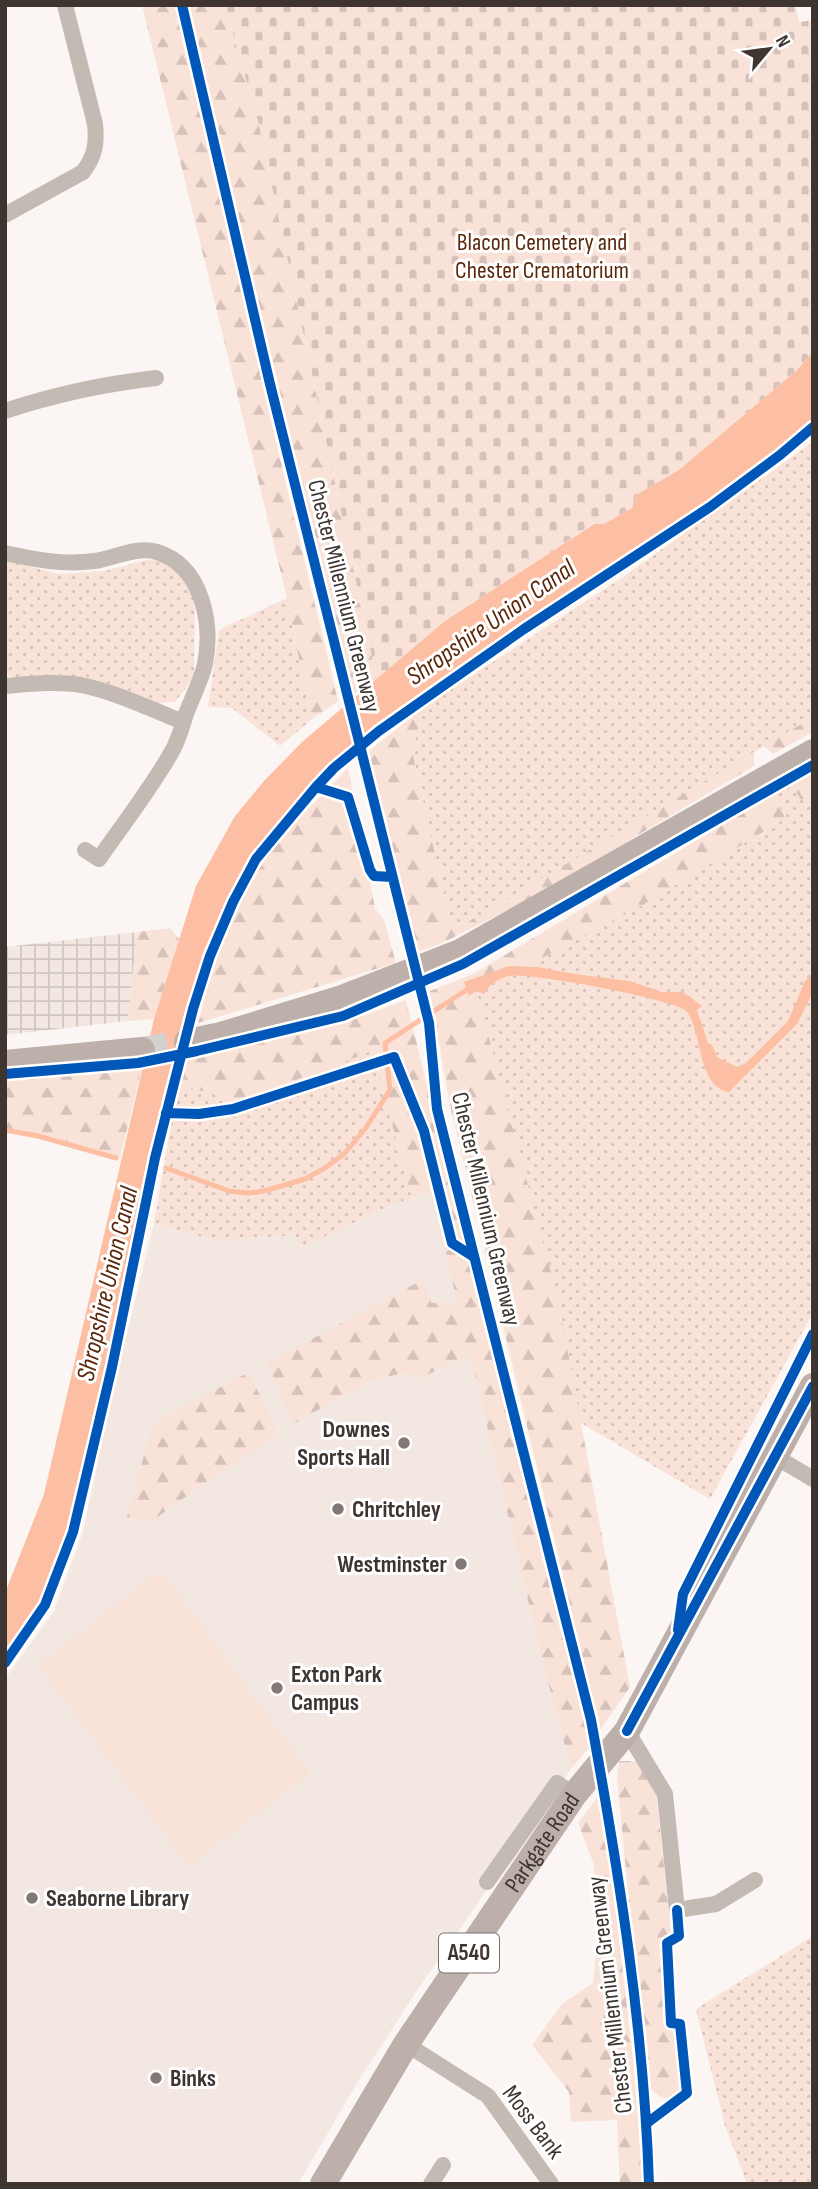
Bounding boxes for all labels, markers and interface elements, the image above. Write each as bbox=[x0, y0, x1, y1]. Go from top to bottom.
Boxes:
north arrow bbox=[734, 14, 804, 84]
text: N bbox=[770, 31, 795, 52]
park label: Blacon Cemetery and Chester Crematorium bbox=[455, 228, 629, 285]
street label: Chester Millennium Greenway bbox=[301, 477, 387, 715]
water label: Shropshire Union Canal bbox=[401, 553, 582, 693]
street label: Chester Millennium Greenway bbox=[445, 1089, 527, 1329]
water label: Shropshire Union Canal bbox=[71, 1183, 146, 1384]
place label: Downes Sports Hall bbox=[297, 1415, 390, 1472]
marker: Downes Sports Hall bbox=[396, 1435, 412, 1451]
place label: Chritchley bbox=[352, 1495, 441, 1524]
marker: Chritchley bbox=[330, 1501, 346, 1517]
place label: Westminster bbox=[337, 1550, 448, 1579]
marker: Westminster bbox=[453, 1556, 469, 1572]
place label: Exton Park Campus bbox=[291, 1660, 382, 1717]
marker: Exton Park Campus bbox=[269, 1680, 285, 1696]
street label: Parkgate Road bbox=[498, 1787, 586, 1898]
street label: Chester Millennium Greenway bbox=[581, 1875, 639, 2115]
place label: Seaborne Library bbox=[46, 1884, 189, 1913]
marker: Seaborne Library bbox=[24, 1890, 40, 1906]
road number: A540 bbox=[439, 1934, 499, 1972]
place label: Binks bbox=[170, 2064, 216, 2093]
marker: Binks bbox=[148, 2070, 164, 2086]
street label: Moss Bank bbox=[496, 2080, 570, 2164]

